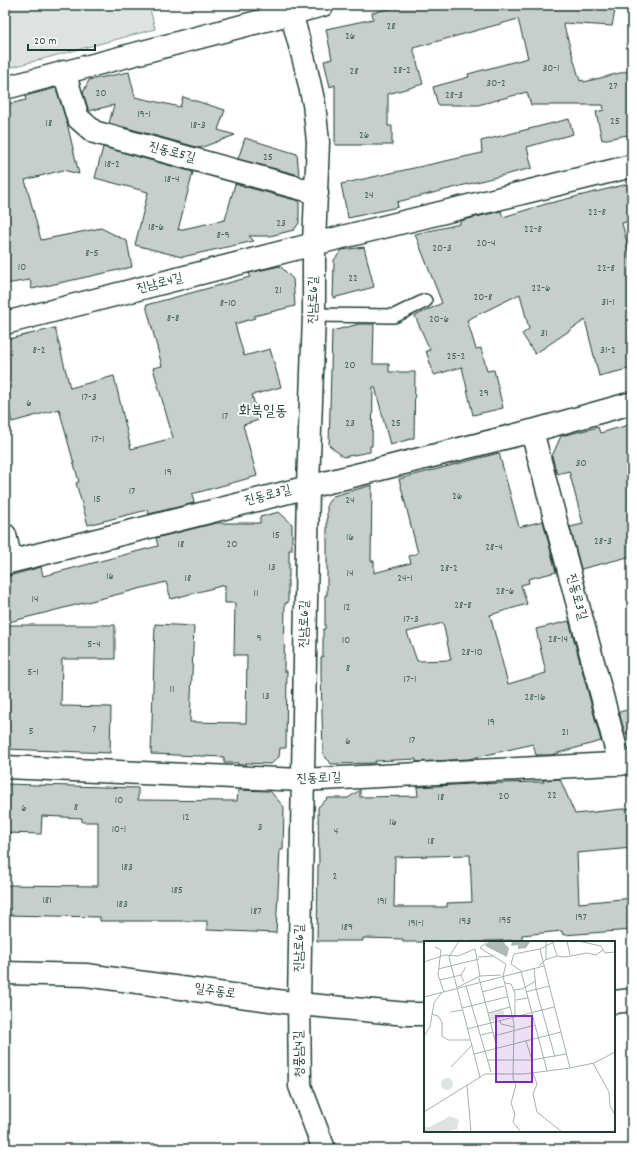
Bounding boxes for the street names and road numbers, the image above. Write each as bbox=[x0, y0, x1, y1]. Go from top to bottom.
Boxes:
street label: 진동로5길 bbox=[146, 138, 198, 168]
street label: 진남로4길 bbox=[135, 269, 185, 299]
street label: 진남로6길 bbox=[304, 276, 324, 324]
street label: 진동로3길 bbox=[243, 481, 293, 511]
street label: 진동로3길 bbox=[561, 572, 591, 622]
street label: 진남로6길 bbox=[295, 600, 315, 648]
street label: 진동로1길 bbox=[296, 769, 342, 789]
street label: 진남로6길 bbox=[290, 924, 310, 972]
street label: 일주동로 bbox=[193, 980, 237, 1004]
street label: 청풍남4길 bbox=[290, 1030, 310, 1078]

